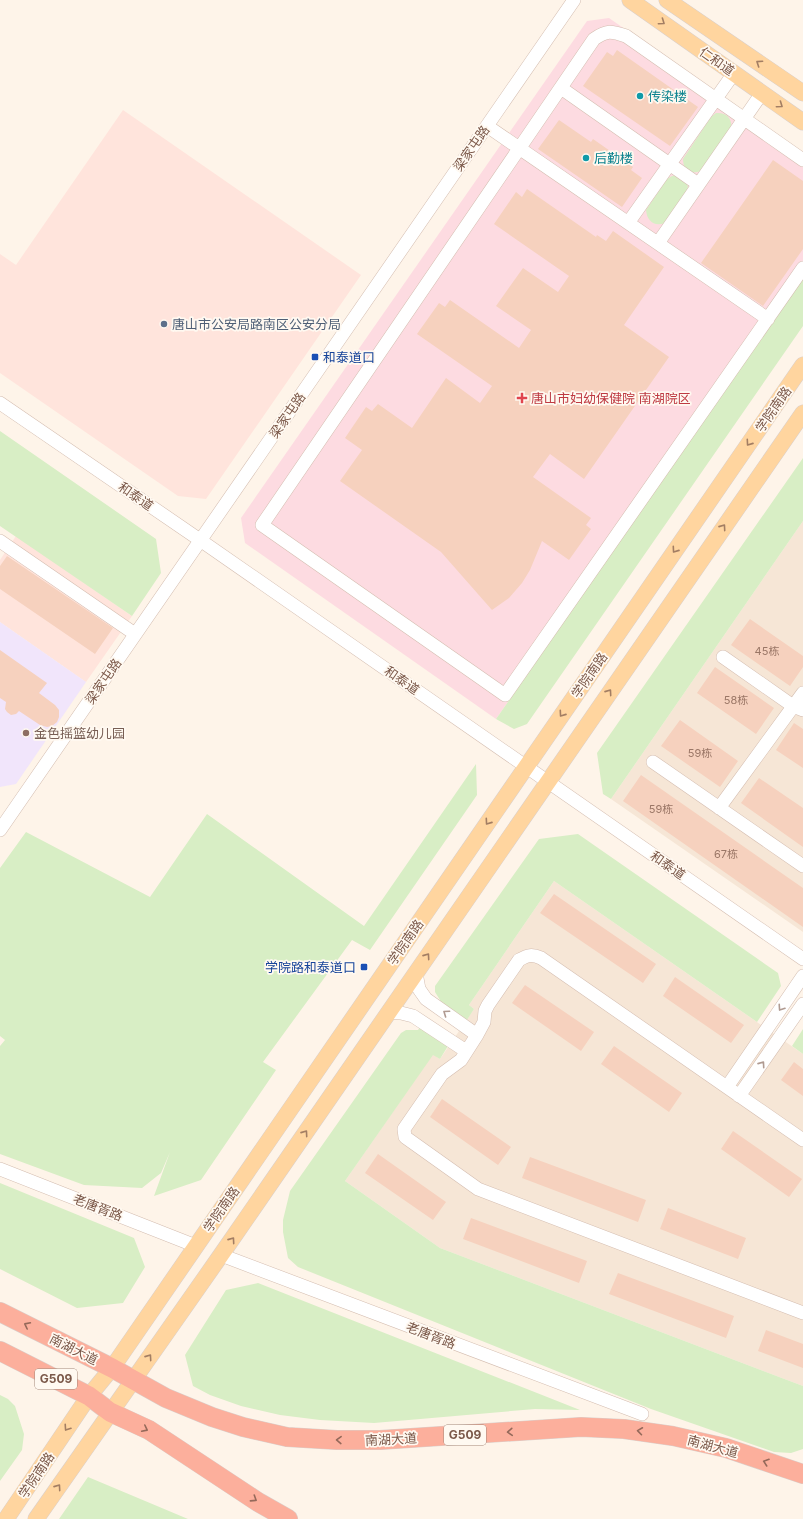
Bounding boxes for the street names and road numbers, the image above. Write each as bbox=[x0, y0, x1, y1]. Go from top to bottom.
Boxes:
street label: 仁和道 bbox=[696, 43, 738, 79]
street label: 梁家屯路 bbox=[450, 122, 492, 174]
street label: 学院南路 bbox=[752, 383, 794, 435]
street label: 梁家屯路 bbox=[266, 389, 308, 441]
street label: 和泰道 bbox=[115, 478, 157, 514]
street label: 学院南路 bbox=[568, 649, 610, 701]
street label: 梁家屯路 bbox=[82, 655, 124, 707]
street label: 和泰道 bbox=[381, 662, 423, 698]
street label: 和泰道 bbox=[647, 847, 689, 883]
street label: 学院南路 bbox=[384, 916, 426, 968]
street label: 学院南路 bbox=[200, 1183, 242, 1235]
street label: 老唐胥路 bbox=[71, 1190, 125, 1224]
street label: 老唐胥路 bbox=[404, 1318, 458, 1352]
street label: 南湖大道 bbox=[47, 1330, 101, 1368]
road number: G509 bbox=[35, 1369, 77, 1389]
road number: G509 bbox=[444, 1425, 486, 1445]
street label: 南湖大道 bbox=[365, 1430, 417, 1448]
street label: 南湖大道 bbox=[686, 1432, 740, 1460]
street label: 学院南路 bbox=[15, 1449, 57, 1501]

